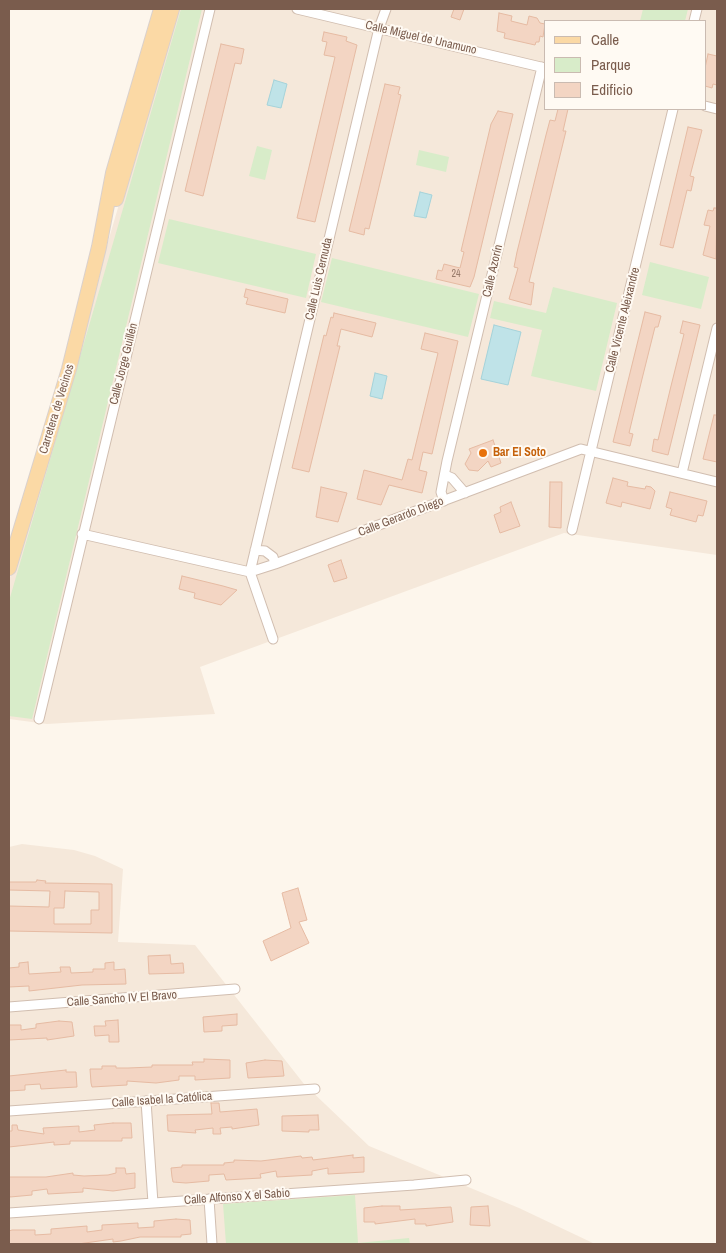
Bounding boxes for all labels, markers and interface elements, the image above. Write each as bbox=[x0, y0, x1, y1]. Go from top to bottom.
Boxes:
street label: Calle Miguel de Unamuno bbox=[364, 18, 478, 58]
legend bbox=[544, 20, 706, 110]
text: Calle bbox=[591, 29, 619, 50]
text: Parque bbox=[591, 54, 631, 75]
text: Edificio bbox=[591, 79, 633, 100]
street label: Calle Luis Cernuda bbox=[303, 236, 335, 322]
street label: Calle Azorín bbox=[480, 243, 506, 299]
street label: Calle Vicente Aleixandre bbox=[603, 266, 643, 374]
house number: 24 bbox=[451, 268, 461, 280]
street label: Calle Jorge Guillén bbox=[107, 322, 141, 406]
street label: Carretera de Vecinos bbox=[37, 362, 77, 456]
place label: Bar El Soto bbox=[493, 446, 546, 460]
marker: Bar El Soto bbox=[477, 447, 489, 459]
street label: Calle Gerardo Diego bbox=[356, 494, 446, 540]
street label: Calle Sancho IV El Bravo bbox=[66, 988, 178, 1010]
street label: Calle Isabel la Católica bbox=[111, 1089, 213, 1111]
street label: Calle Alfonso X el Sabio bbox=[184, 1186, 290, 1208]

